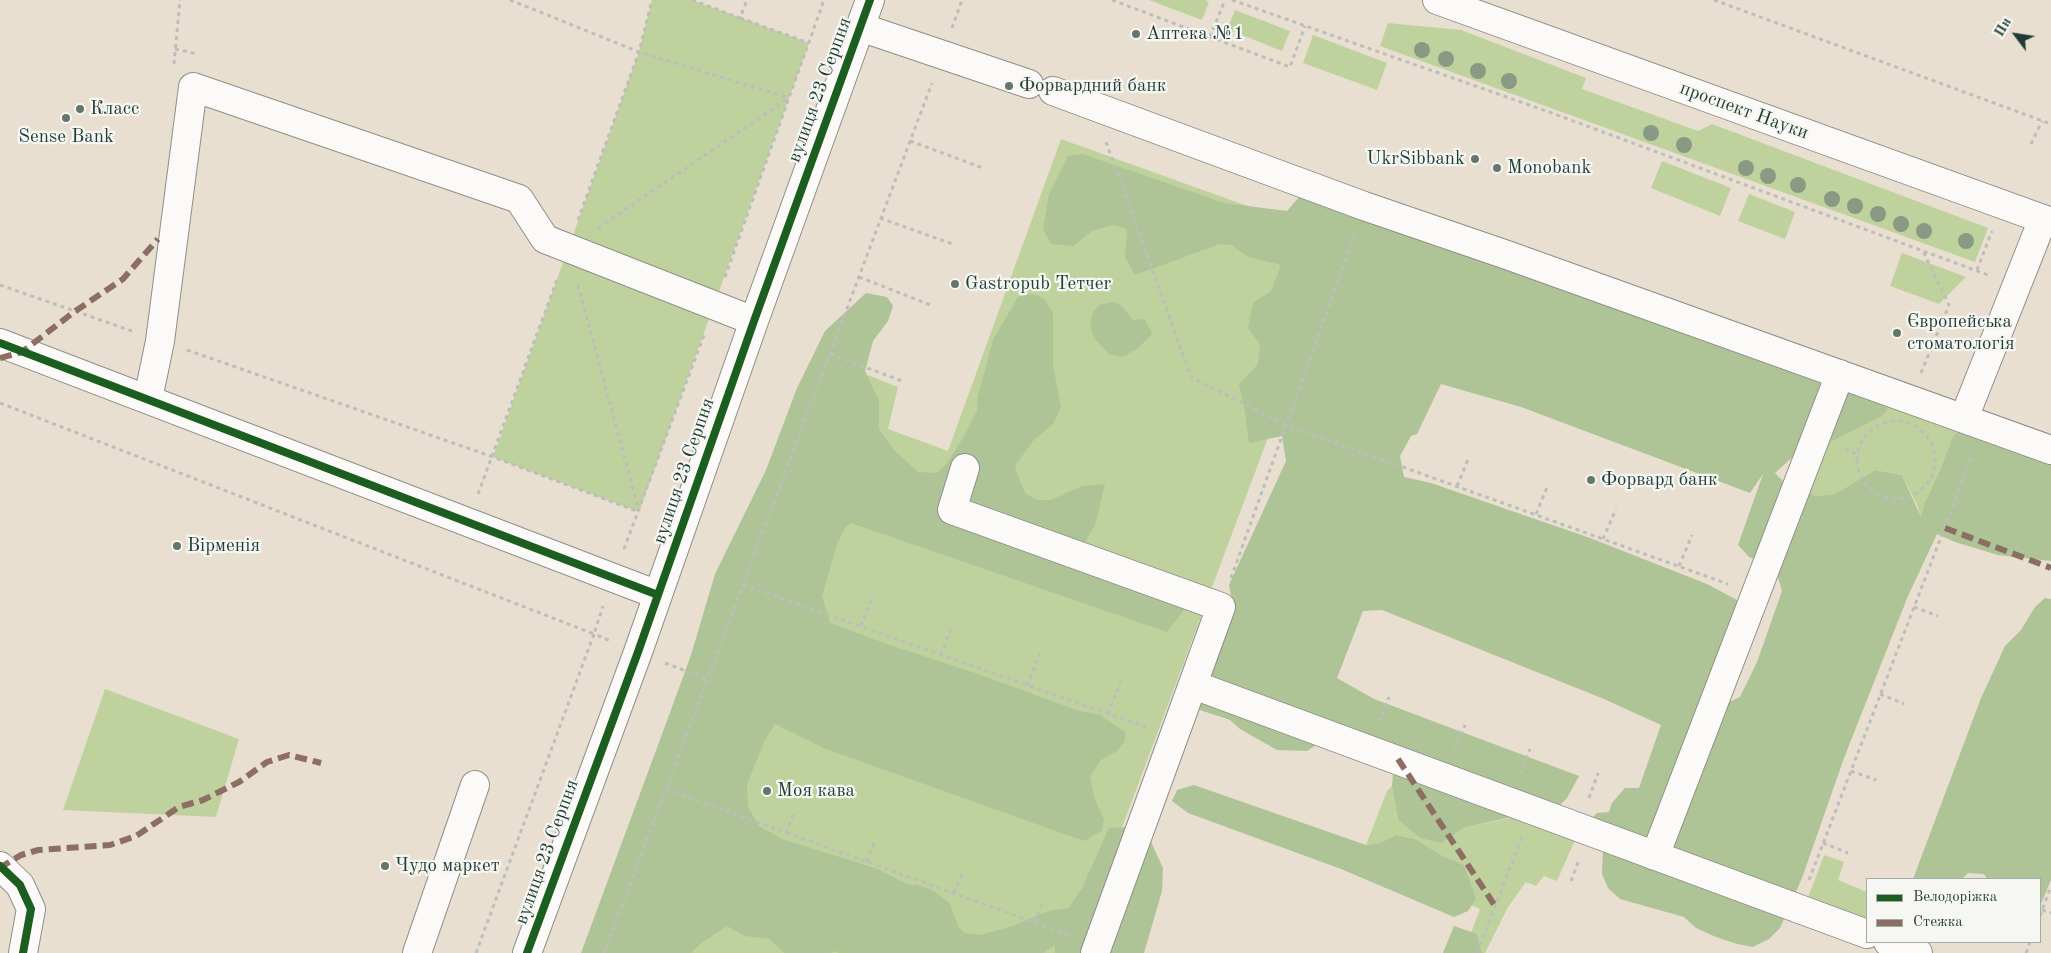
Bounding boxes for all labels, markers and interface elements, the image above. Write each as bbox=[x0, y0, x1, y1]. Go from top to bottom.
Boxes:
north arrow bbox=[1991, 10, 2041, 60]
street label: вулиця 23 Серпня bbox=[783, 14, 857, 166]
text: Пн bbox=[1992, 15, 2014, 39]
place label: Аптека №1 bbox=[1146, 23, 1244, 45]
marker: Аптека №1 bbox=[1130, 28, 1142, 40]
place label: Форвардний банк bbox=[1019, 75, 1166, 97]
street label: проспект Науки bbox=[1677, 77, 1811, 145]
marker: Форвардний банк bbox=[1003, 80, 1015, 92]
place label: Класс bbox=[90, 98, 139, 120]
marker: Класс bbox=[74, 103, 86, 115]
marker: Sense Bank bbox=[60, 112, 72, 124]
place label: Sense Bank bbox=[18, 126, 114, 148]
place label: UkrSibbank bbox=[1367, 148, 1465, 170]
marker: UkrSibbank bbox=[1469, 153, 1481, 165]
place label: Monobank bbox=[1507, 157, 1591, 179]
marker: Monobank bbox=[1491, 162, 1503, 174]
place label: Gastropub Teтчеr bbox=[965, 273, 1111, 295]
marker: Gastropub Teтчеr bbox=[949, 278, 961, 290]
place label: Європейська стоматологія bbox=[1907, 311, 2015, 355]
marker: Європейська стоматологія bbox=[1891, 327, 1903, 339]
street label: вулиця 23 Серпня bbox=[648, 395, 720, 547]
place label: Форвард банк bbox=[1601, 469, 1717, 491]
marker: Форвард банк bbox=[1585, 474, 1597, 486]
place label: Вірменія bbox=[187, 535, 260, 557]
marker: Вірменія bbox=[171, 540, 183, 552]
street label: вулиця 23 Серпня bbox=[510, 776, 584, 928]
place label: Моя кава bbox=[777, 780, 855, 802]
marker: Моя кава bbox=[761, 785, 773, 797]
place label: Чудо маркет bbox=[395, 855, 500, 877]
marker: Чудо маркет bbox=[379, 860, 391, 872]
legend bbox=[1866, 878, 2041, 943]
text: Велодоріжка bbox=[1913, 890, 1997, 905]
text: Стежка bbox=[1913, 915, 1963, 930]

